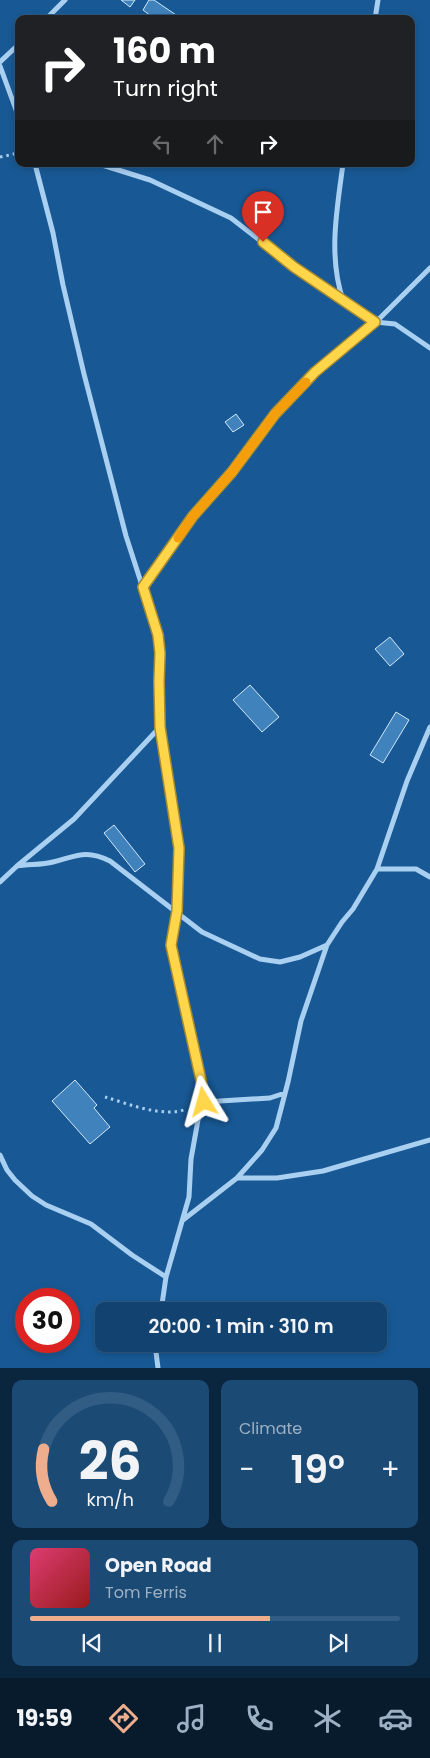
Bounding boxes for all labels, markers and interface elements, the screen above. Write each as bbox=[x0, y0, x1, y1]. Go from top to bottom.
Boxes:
text: 160 m bbox=[113, 26, 216, 75]
icon: right bbox=[30, 35, 95, 100]
text: Turn right bbox=[113, 73, 218, 104]
icon: left bbox=[148, 130, 176, 158]
icon: ahead bbox=[201, 130, 229, 158]
icon: right bbox=[254, 130, 282, 158]
pin bbox=[242, 191, 284, 242]
icon: arrive bbox=[249, 198, 277, 226]
position arrow bbox=[177, 1075, 229, 1127]
speed limit sign: 30 bbox=[15, 1288, 80, 1353]
text: 20:00 · 1 min · 310 m bbox=[148, 1313, 334, 1340]
text: Climate bbox=[239, 1417, 302, 1440]
text: 26 bbox=[79, 1425, 142, 1498]
text: 19° bbox=[290, 1443, 345, 1496]
text: − bbox=[239, 1450, 254, 1489]
text: + bbox=[381, 1450, 400, 1489]
text: km/h bbox=[87, 1487, 134, 1512]
text: Open Road bbox=[105, 1552, 212, 1579]
text: Tom Ferris bbox=[105, 1581, 187, 1604]
icon: previous bbox=[78, 1629, 106, 1657]
icon: pause bbox=[201, 1629, 229, 1657]
icon: next bbox=[324, 1629, 352, 1657]
icon: directions bbox=[106, 1701, 141, 1736]
icon: music bbox=[174, 1701, 209, 1736]
icon: phone bbox=[242, 1701, 277, 1736]
icon: climate bbox=[310, 1701, 345, 1736]
icon: car bbox=[378, 1701, 413, 1736]
text: 19:59 bbox=[17, 1703, 72, 1734]

